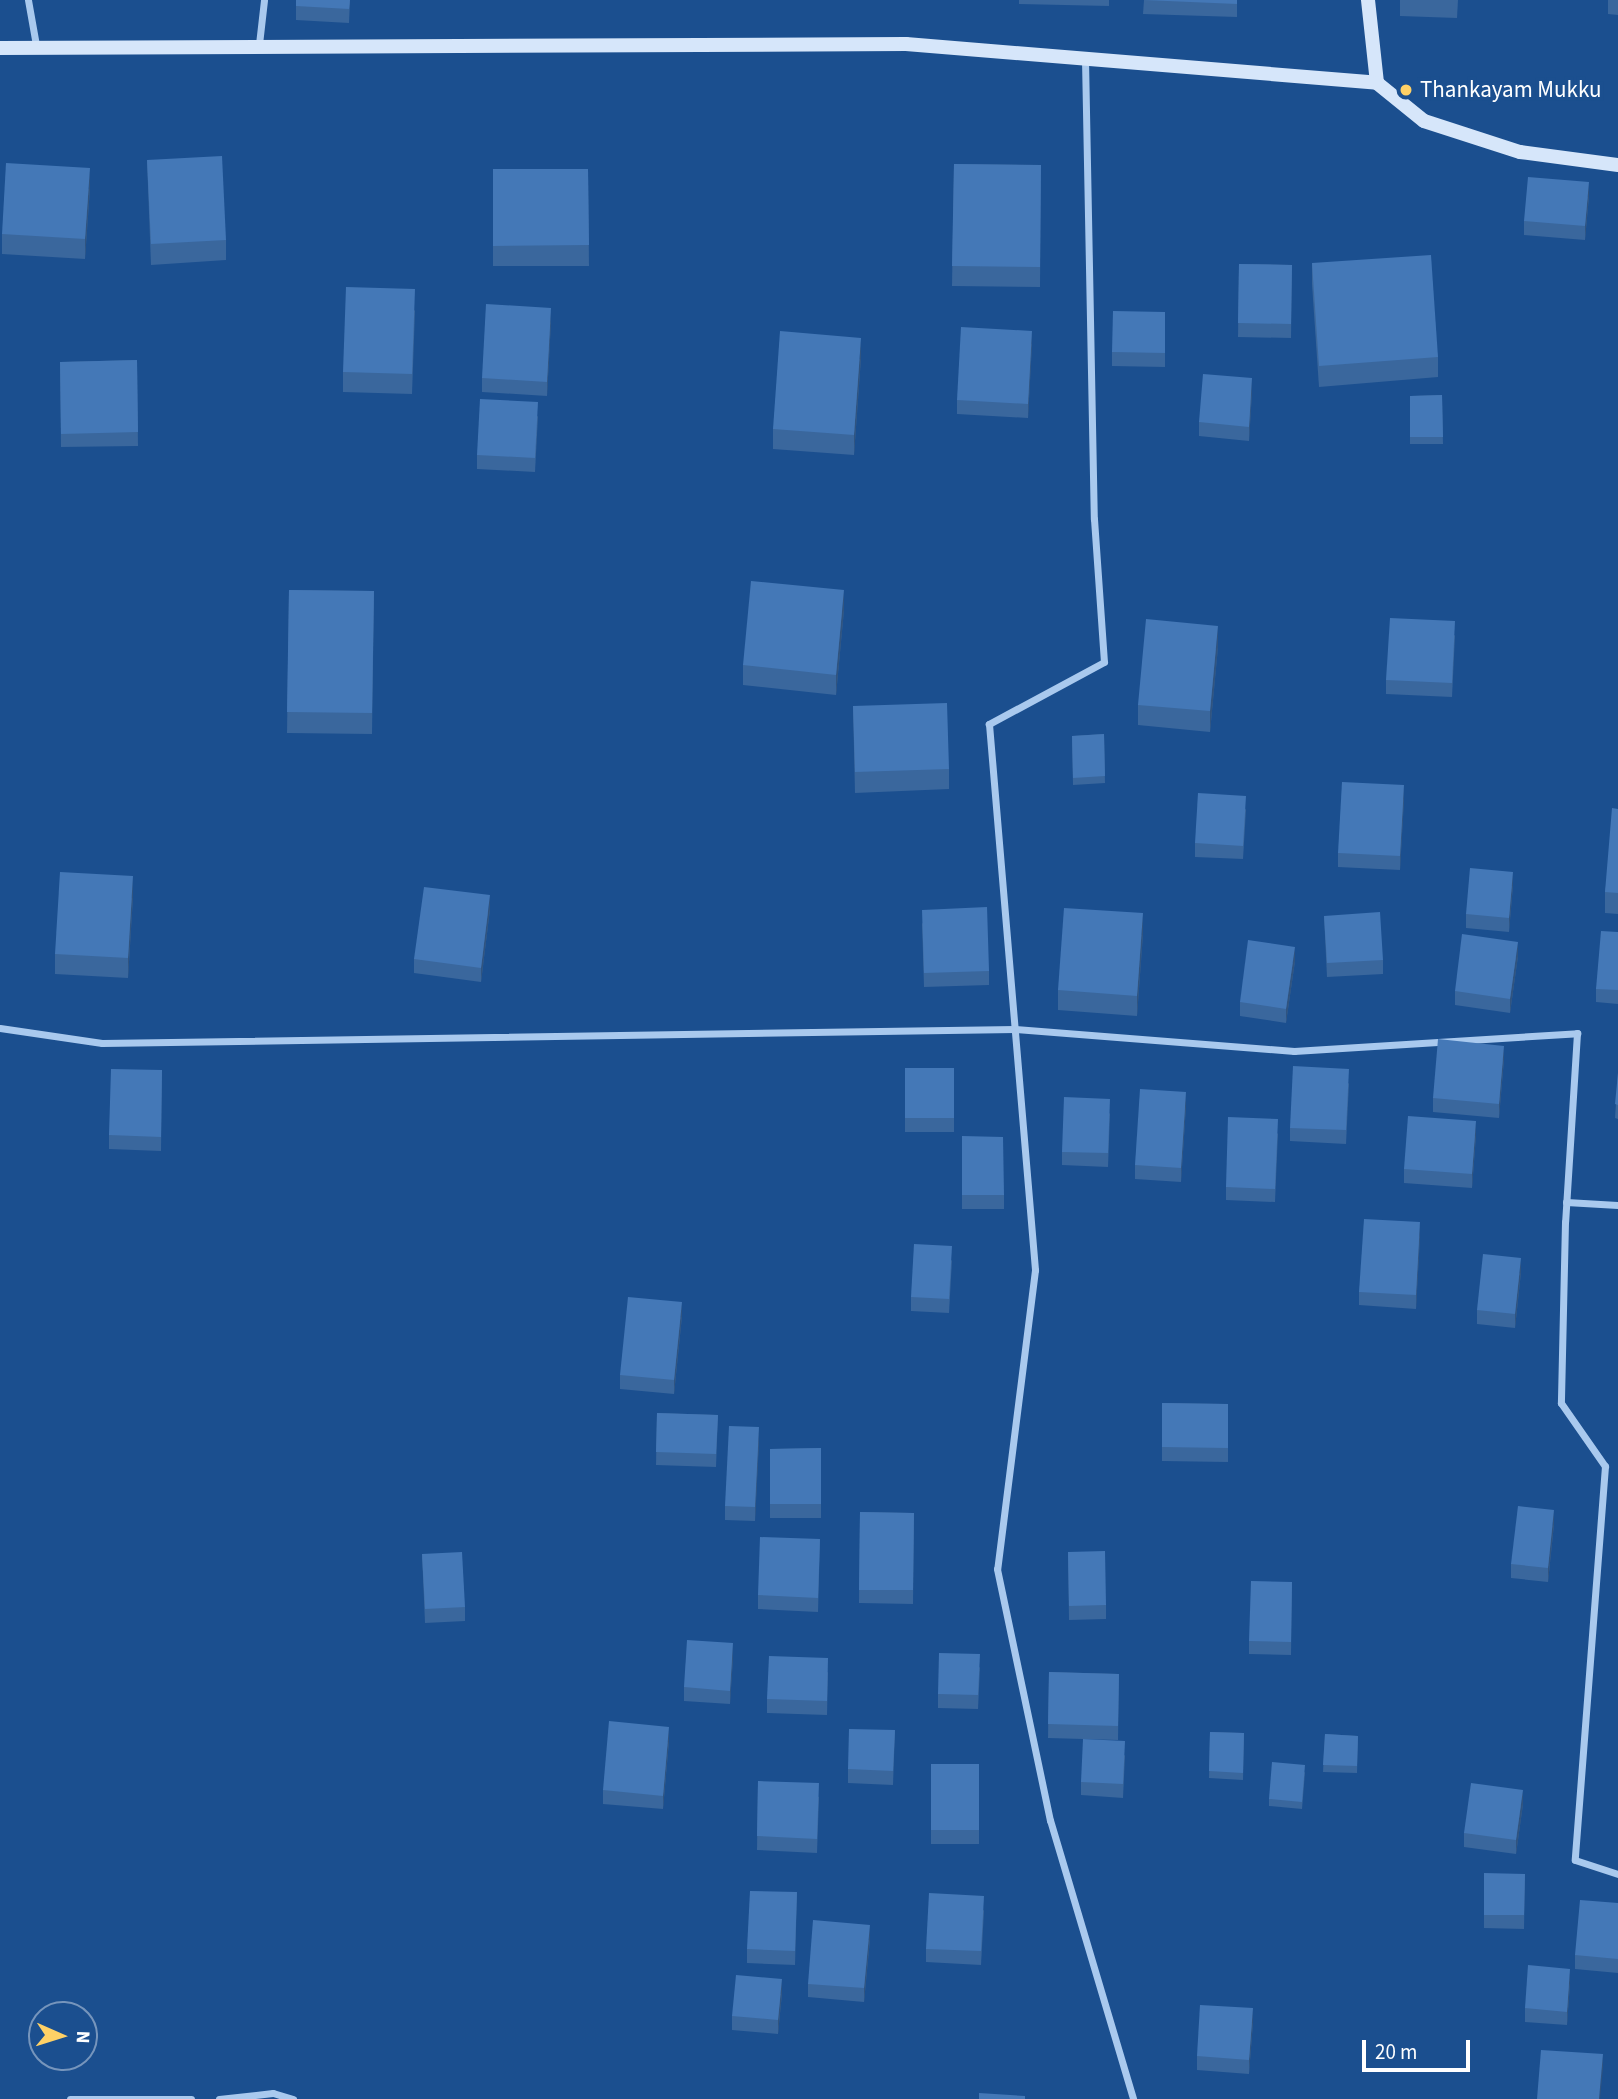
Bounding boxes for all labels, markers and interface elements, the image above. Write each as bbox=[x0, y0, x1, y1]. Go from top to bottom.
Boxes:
place label: Thankayam Mukku bbox=[1420, 76, 1602, 104]
marker: Thankayam Mukku bbox=[1398, 82, 1414, 98]
north arrow bbox=[28, 2001, 98, 2071]
scale bar bbox=[1366, 2025, 1474, 2070]
text: N bbox=[69, 2030, 96, 2044]
text: 20 m bbox=[1375, 2037, 1417, 2067]

